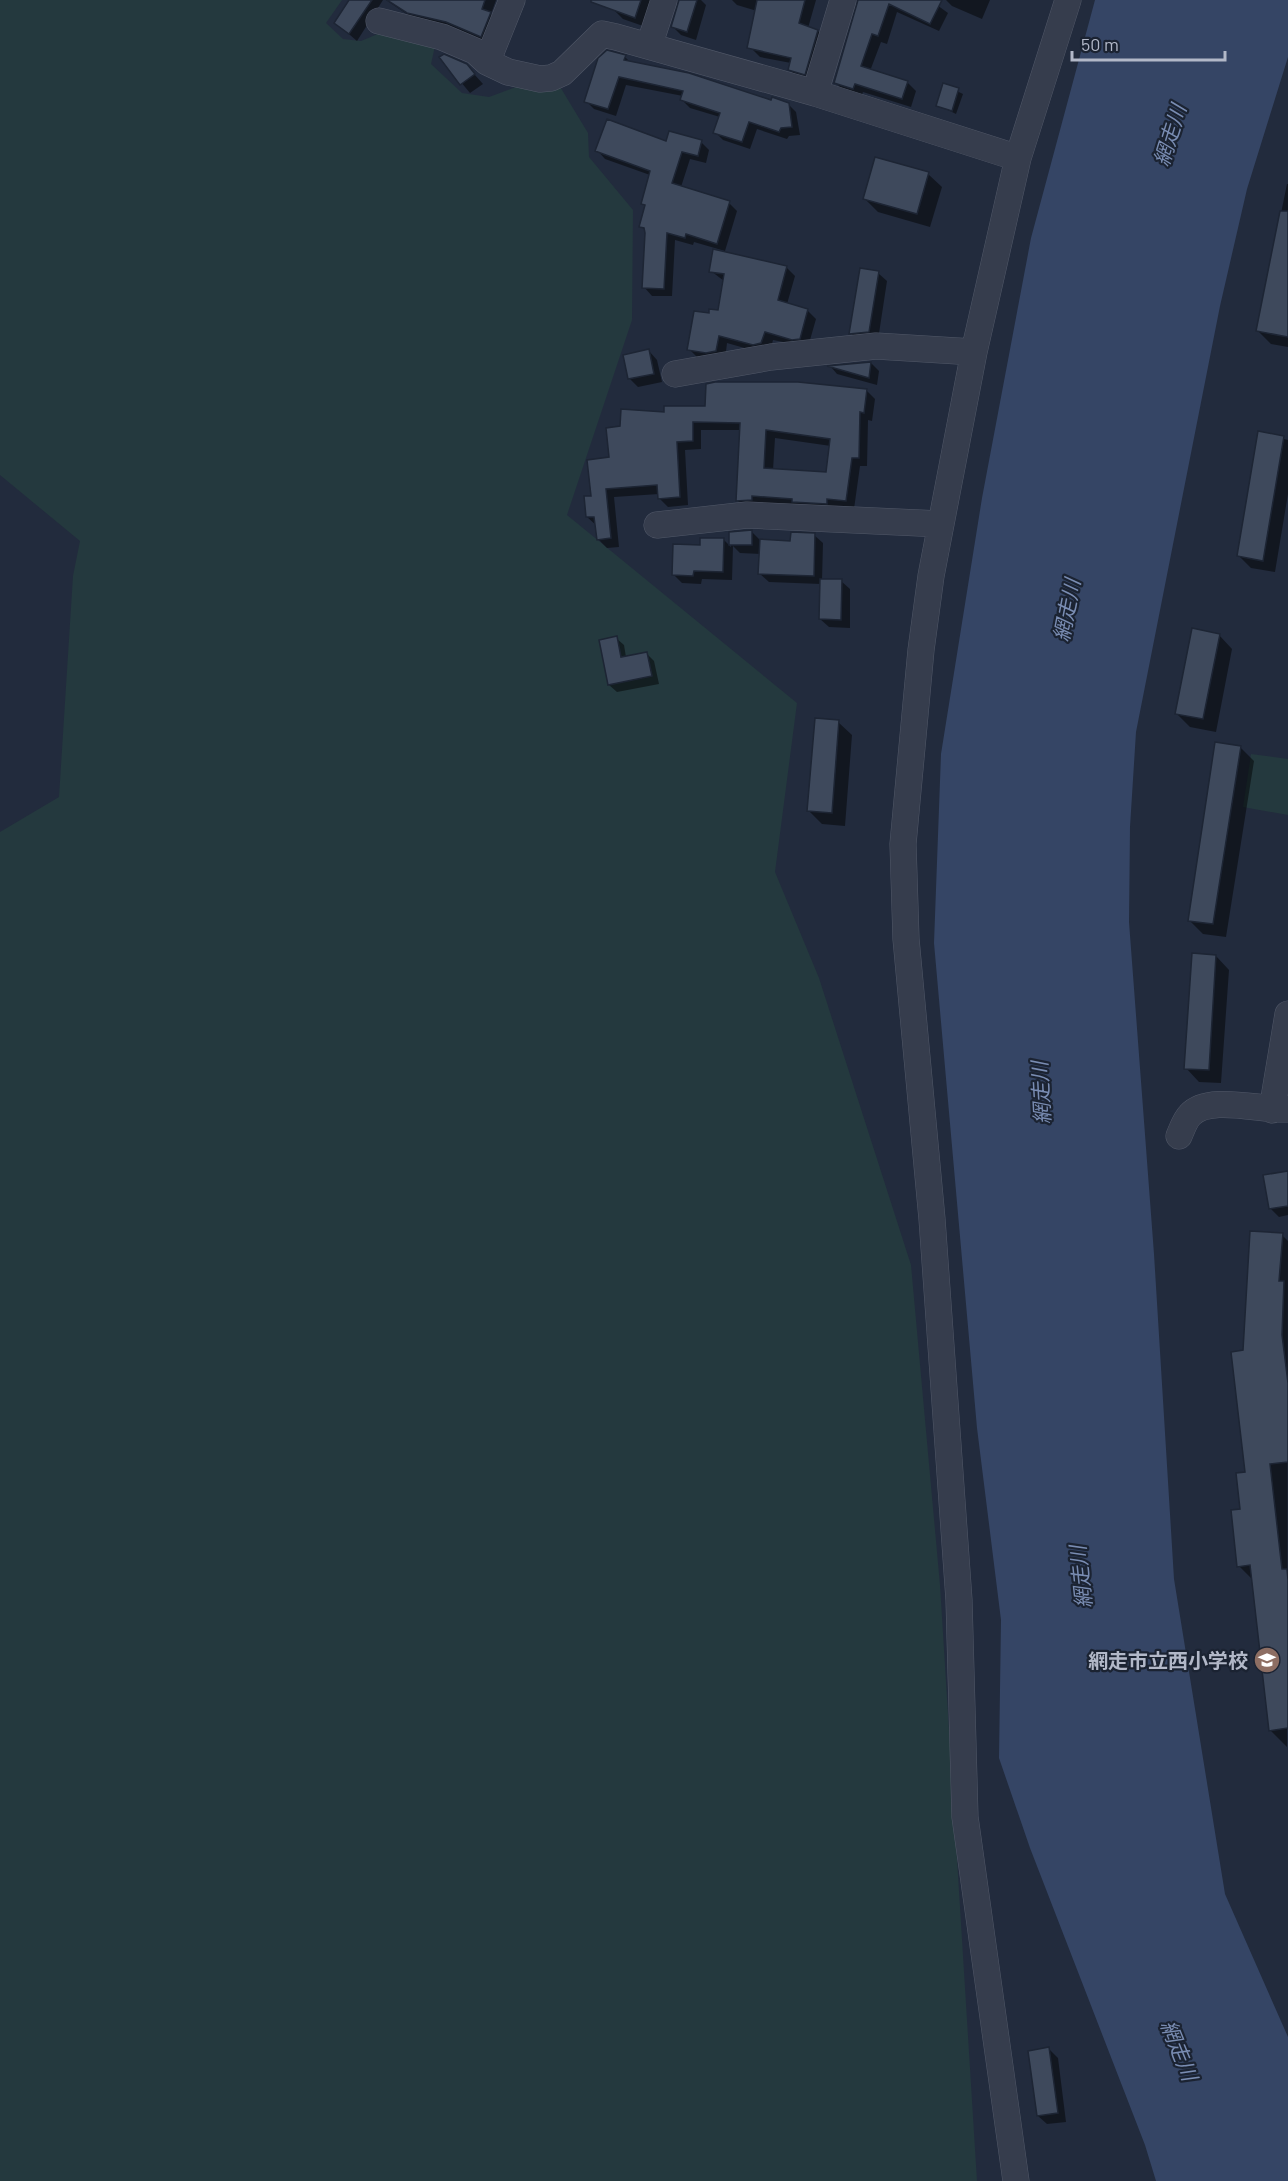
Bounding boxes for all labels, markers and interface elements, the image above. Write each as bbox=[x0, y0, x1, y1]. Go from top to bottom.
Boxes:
scale bar bbox=[1072, 24, 1225, 62]
text: 50 m bbox=[1081, 33, 1119, 55]
water label: 網走川 bbox=[1148, 99, 1191, 169]
water label: 網走川 bbox=[1048, 575, 1085, 643]
water label: 網走川 bbox=[1026, 1059, 1054, 1125]
water label: 網走川 bbox=[1064, 1542, 1096, 1610]
school or university icon: 網走市立西小学校 bbox=[1252, 1645, 1282, 1675]
place label: 網走市立西小学校 bbox=[1088, 1648, 1248, 1672]
water label: 網走川 bbox=[1157, 2016, 1204, 2086]

